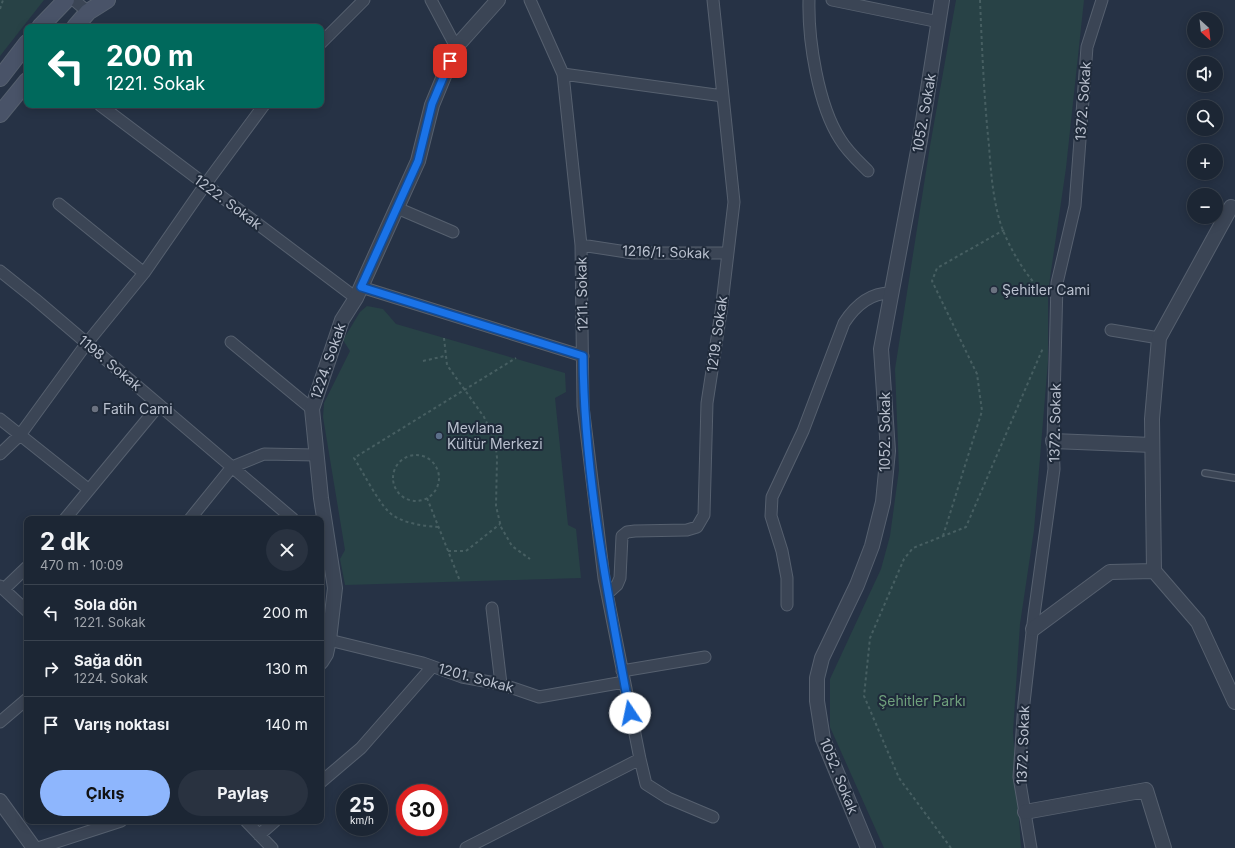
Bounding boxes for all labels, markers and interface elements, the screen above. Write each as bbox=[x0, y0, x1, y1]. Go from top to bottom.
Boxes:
north arrow bbox=[1187, 12, 1223, 48]
map controls bbox=[1187, 12, 1223, 224]
text: 200 m bbox=[106, 39, 194, 73]
icon: left bbox=[40, 40, 92, 92]
pin bbox=[433, 44, 467, 78]
icon: arrive bbox=[439, 50, 461, 72]
button: sound bbox=[1187, 56, 1223, 92]
street label: 1372. Sokak bbox=[1071, 60, 1094, 141]
street label: 1052. Sokak bbox=[908, 72, 939, 154]
text: 1221. Sokak bbox=[106, 73, 205, 94]
button: search bbox=[1187, 100, 1223, 136]
button: + bbox=[1187, 144, 1223, 180]
street label: 1222. Sokak bbox=[191, 171, 266, 233]
button: − bbox=[1187, 188, 1223, 224]
street label: 1216/1. Sokak bbox=[622, 241, 711, 262]
street label: 1211. Sokak bbox=[572, 256, 591, 331]
place label: Şehitler Cami bbox=[1002, 281, 1090, 298]
marker: Şehitler Cami bbox=[989, 285, 999, 295]
street label: 1219. Sokak bbox=[703, 294, 730, 373]
street label: 1224. Sokak bbox=[307, 320, 349, 401]
street label: 1198. Sokak bbox=[75, 331, 146, 394]
street label: 1372. Sokak bbox=[1045, 383, 1064, 463]
street label: 1052. Sokak bbox=[876, 392, 893, 472]
place label: Fatih Cami bbox=[103, 400, 173, 417]
marker: Fatih Cami bbox=[90, 404, 100, 414]
place label: Mevlana Kültür Merkezi bbox=[447, 419, 543, 452]
marker: Mevlana Kültür Merkezi bbox=[434, 431, 444, 441]
text: 2 dk bbox=[40, 527, 90, 556]
button: close bbox=[266, 529, 308, 571]
text: 470 m · 10:09 bbox=[40, 557, 123, 573]
text: Sola dön bbox=[74, 595, 137, 614]
icon: left bbox=[40, 602, 62, 624]
text: 200 m bbox=[263, 603, 308, 622]
text: 1221. Sokak bbox=[74, 614, 146, 630]
text: Sağa dön bbox=[74, 651, 142, 670]
icon: right bbox=[40, 658, 62, 680]
text: 130 m bbox=[266, 659, 308, 678]
street label: 1201. Sokak bbox=[437, 659, 516, 696]
text: 1224. Sokak bbox=[74, 670, 148, 686]
position arrow bbox=[609, 692, 651, 734]
park label: Şehitler Parkı bbox=[878, 692, 966, 709]
street label: 1372. Sokak bbox=[1013, 705, 1032, 785]
icon: arrive bbox=[40, 714, 62, 736]
text: Varış noktası bbox=[74, 715, 169, 734]
text: 140 m bbox=[265, 715, 308, 734]
street label: 1052. Sokak bbox=[817, 735, 862, 816]
button: Çıkış bbox=[40, 770, 170, 816]
button: Paylaş bbox=[178, 770, 308, 816]
speed limit sign: 30 bbox=[396, 784, 448, 836]
text: 25 bbox=[349, 793, 375, 817]
text: km/h bbox=[350, 814, 374, 826]

